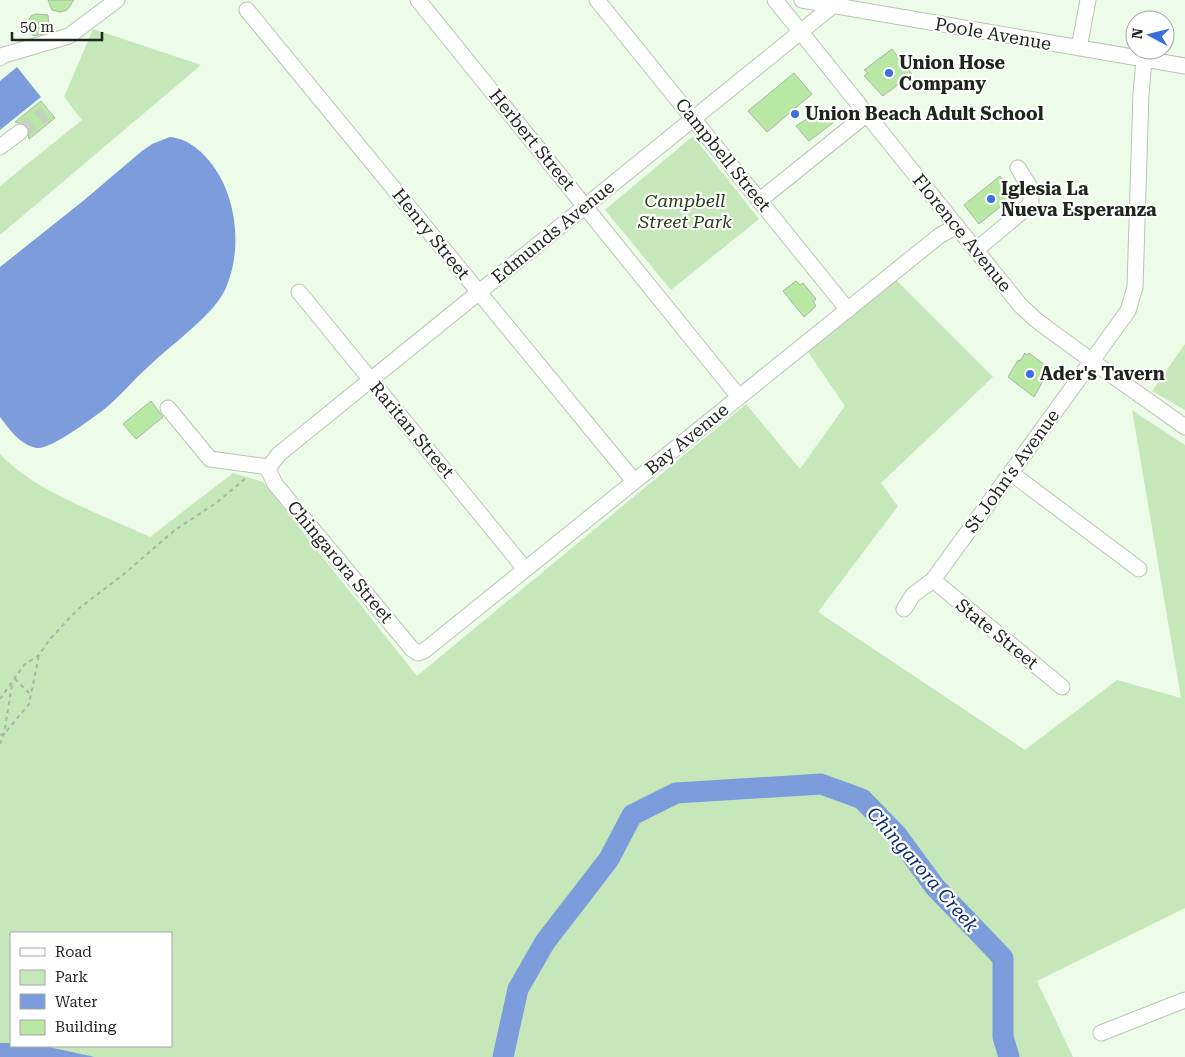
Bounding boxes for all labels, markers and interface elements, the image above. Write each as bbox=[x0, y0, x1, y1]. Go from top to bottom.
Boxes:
scale bar bbox=[12, 10, 102, 42]
north arrow bbox=[1125, 10, 1175, 60]
street label: Poole Avenue bbox=[933, 13, 1053, 54]
text: 50 m bbox=[20, 18, 55, 36]
text: N bbox=[1128, 27, 1146, 40]
place label: Union Hose Company bbox=[899, 52, 1005, 94]
marker: Union Hose Company bbox=[883, 67, 895, 79]
street label: Herbert Street bbox=[485, 85, 580, 195]
street label: Campbell Street bbox=[671, 94, 776, 216]
place label: Union Beach Adult School bbox=[805, 103, 1044, 124]
marker: Union Beach Adult School bbox=[789, 108, 801, 120]
street label: Florence Avenue bbox=[909, 170, 1016, 296]
street label: Edmunds Avenue bbox=[487, 176, 618, 287]
place label: Iglesia La Nueva Esperanza bbox=[1001, 178, 1157, 220]
street label: Henry Street bbox=[388, 184, 475, 284]
park label: Campbell Street Park bbox=[637, 190, 732, 232]
marker: Iglesia La Nueva Esperanza bbox=[985, 193, 997, 205]
place label: Ader's Tavern bbox=[1040, 363, 1165, 384]
marker: Ader's Tavern bbox=[1024, 368, 1036, 380]
street label: Raritan Street bbox=[366, 377, 459, 482]
street label: Bay Avenue bbox=[641, 399, 733, 479]
street label: St John's Avenue bbox=[960, 405, 1063, 536]
street label: Chingarora Street bbox=[283, 496, 398, 627]
street label: State Street bbox=[952, 594, 1043, 673]
water label: Chingarora Creek bbox=[862, 802, 984, 937]
legend bbox=[10, 932, 172, 1047]
text: Road bbox=[55, 943, 92, 961]
text: Park bbox=[55, 968, 89, 986]
text: Water bbox=[55, 993, 97, 1011]
text: Building bbox=[55, 1018, 117, 1036]

